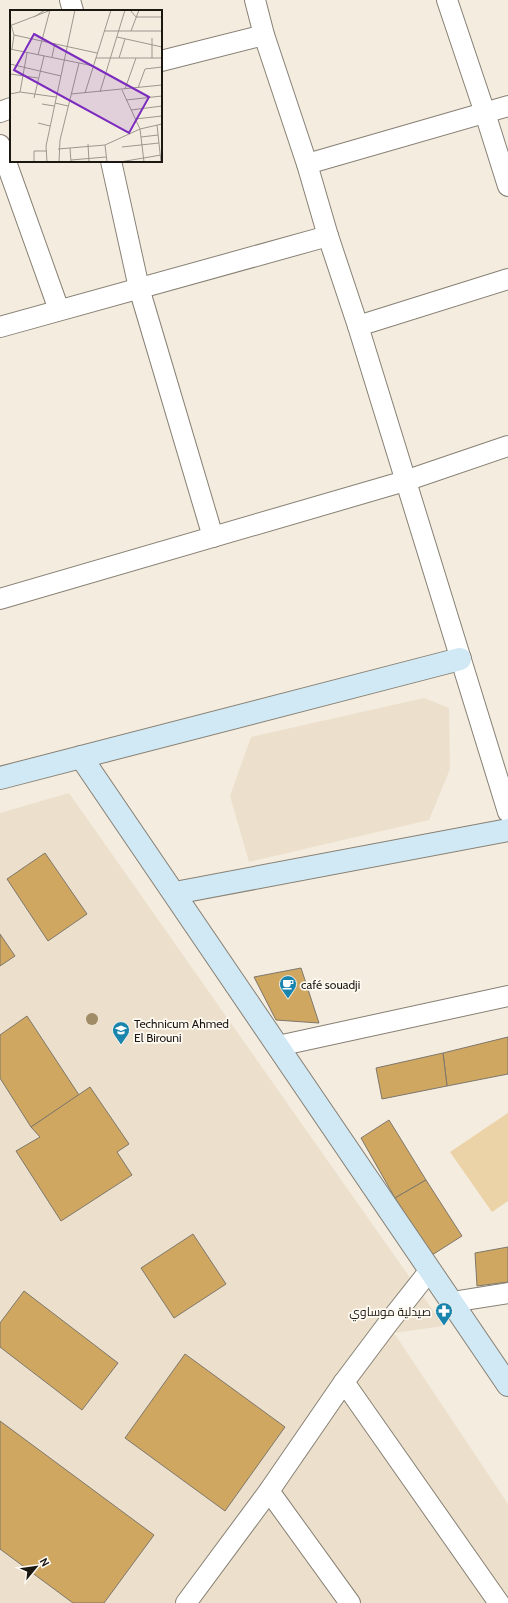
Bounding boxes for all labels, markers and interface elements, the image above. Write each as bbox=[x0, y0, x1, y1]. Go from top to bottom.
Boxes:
inset map bbox=[10, 10, 162, 162]
cafe icon: café souadji bbox=[278, 974, 298, 999]
place label: café souadji bbox=[301, 977, 360, 992]
place label: Technicum Ahmed El Birouni bbox=[134, 1016, 229, 1045]
school or university icon: Technicum Ahmed El Birouni bbox=[111, 1020, 131, 1045]
pharmacy icon: صيدلية موساوي bbox=[434, 1301, 454, 1326]
place label: صيدلية موساوي bbox=[349, 1304, 431, 1322]
north arrow bbox=[16, 1547, 56, 1587]
text: N bbox=[37, 1555, 53, 1569]

